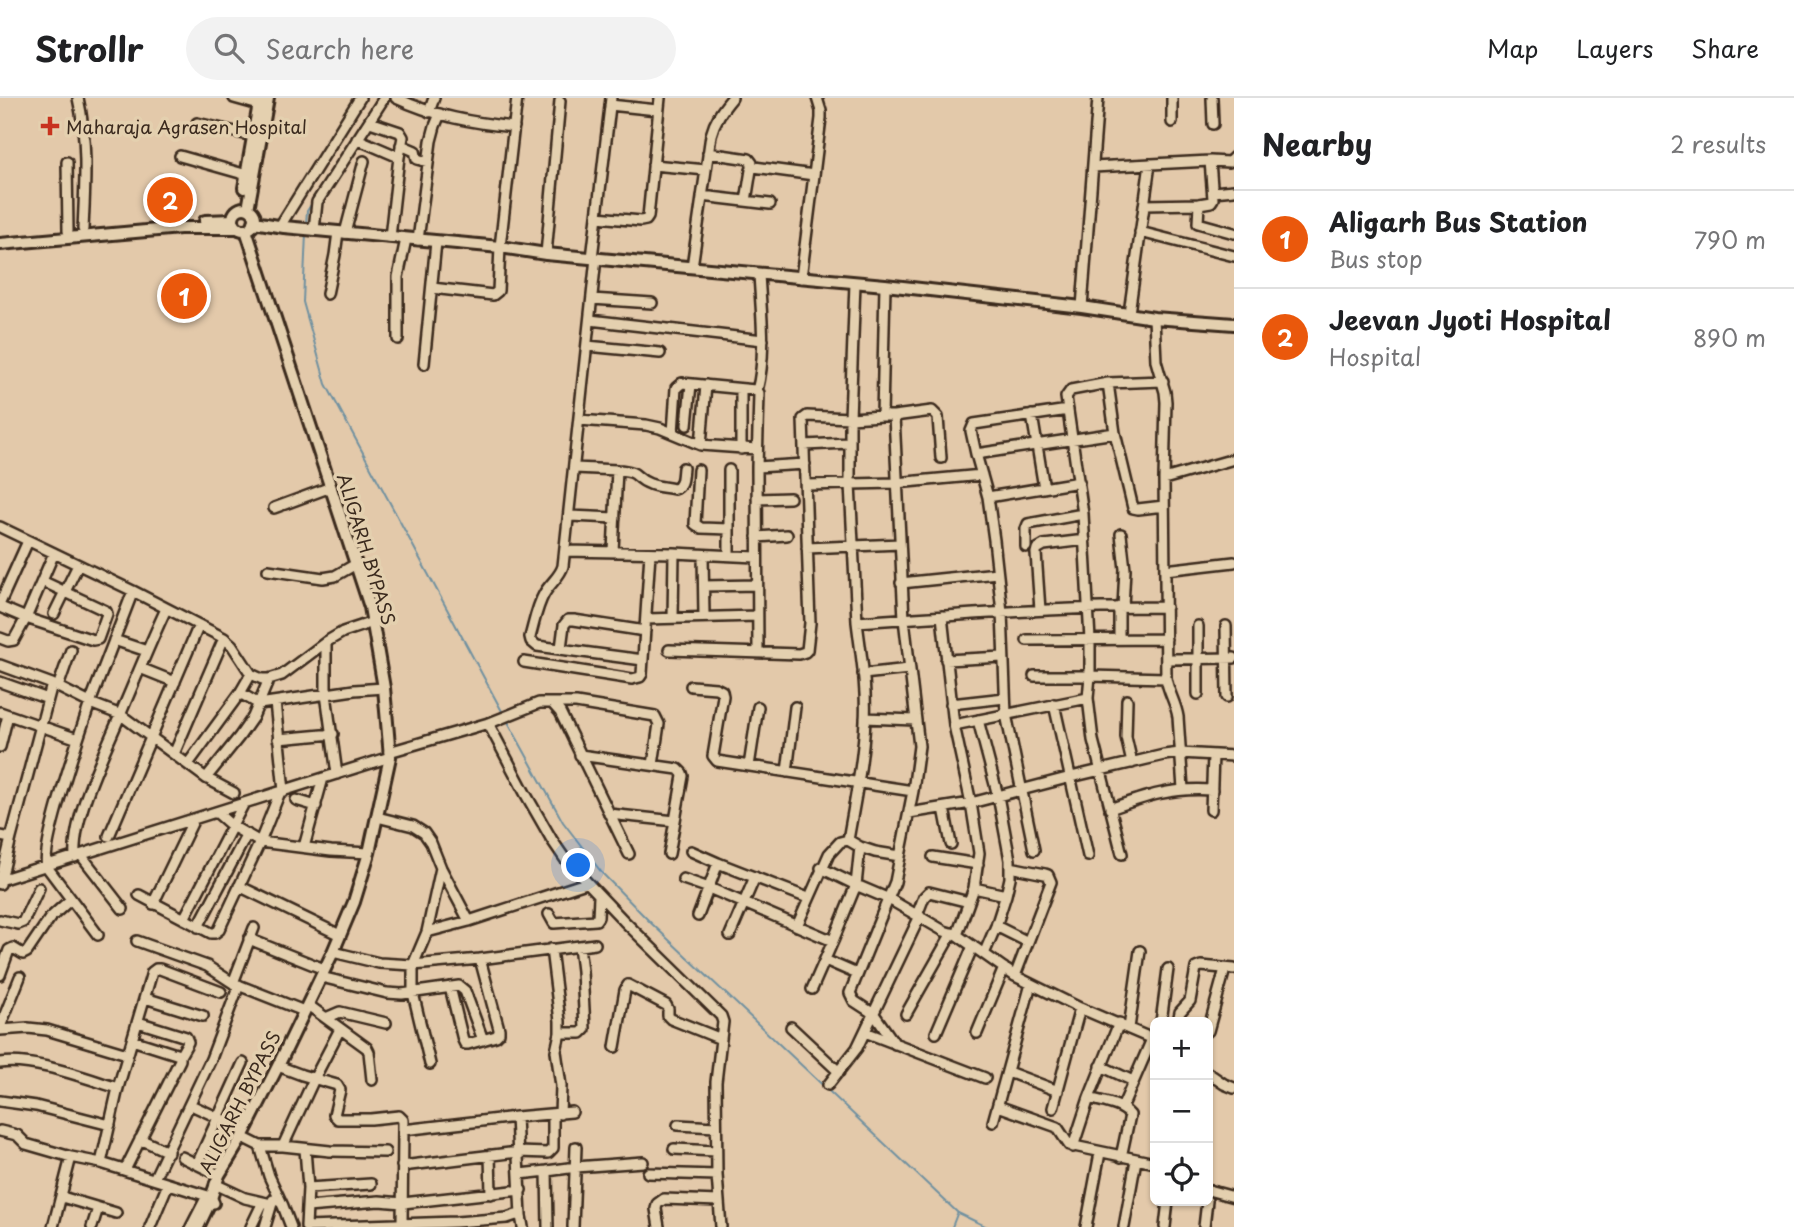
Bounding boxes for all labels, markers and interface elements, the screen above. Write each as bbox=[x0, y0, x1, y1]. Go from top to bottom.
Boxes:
search box bbox=[186, 17, 676, 80]
text: Strollr bbox=[35, 23, 144, 73]
icon: search bbox=[210, 29, 248, 67]
text: Search here bbox=[266, 29, 414, 68]
text: Map bbox=[1487, 30, 1538, 66]
text: Layers bbox=[1576, 30, 1653, 66]
text: Share bbox=[1691, 30, 1759, 66]
place label: Maharaja Agrasen Hospital bbox=[66, 113, 307, 140]
marker: Maharaja Agrasen Hospital bbox=[40, 116, 60, 136]
text: Nearby bbox=[1262, 121, 1372, 166]
text: 2 results bbox=[1670, 126, 1766, 161]
pin: 2 bbox=[147, 174, 193, 226]
text: Aligarh Bus Station bbox=[1329, 202, 1588, 241]
text: 1 bbox=[1280, 222, 1291, 257]
text: 790 m bbox=[1694, 222, 1766, 257]
text: Bus stop bbox=[1329, 241, 1423, 276]
pin: 1 bbox=[161, 270, 207, 322]
text: Jeevan Jyoti Hospital bbox=[1329, 300, 1611, 339]
text: 2 bbox=[1277, 320, 1293, 355]
text: 890 m bbox=[1693, 320, 1766, 355]
text: Hospital bbox=[1329, 339, 1421, 374]
street label: ALIGARH BYPASS bbox=[331, 470, 403, 628]
your location bbox=[561, 848, 595, 882]
map controls bbox=[1150, 1017, 1213, 1206]
button: + bbox=[1150, 1017, 1213, 1080]
street label: ALIGARH BYPASS bbox=[191, 1026, 287, 1178]
button: − bbox=[1150, 1080, 1213, 1143]
button: locate bbox=[1150, 1143, 1213, 1206]

